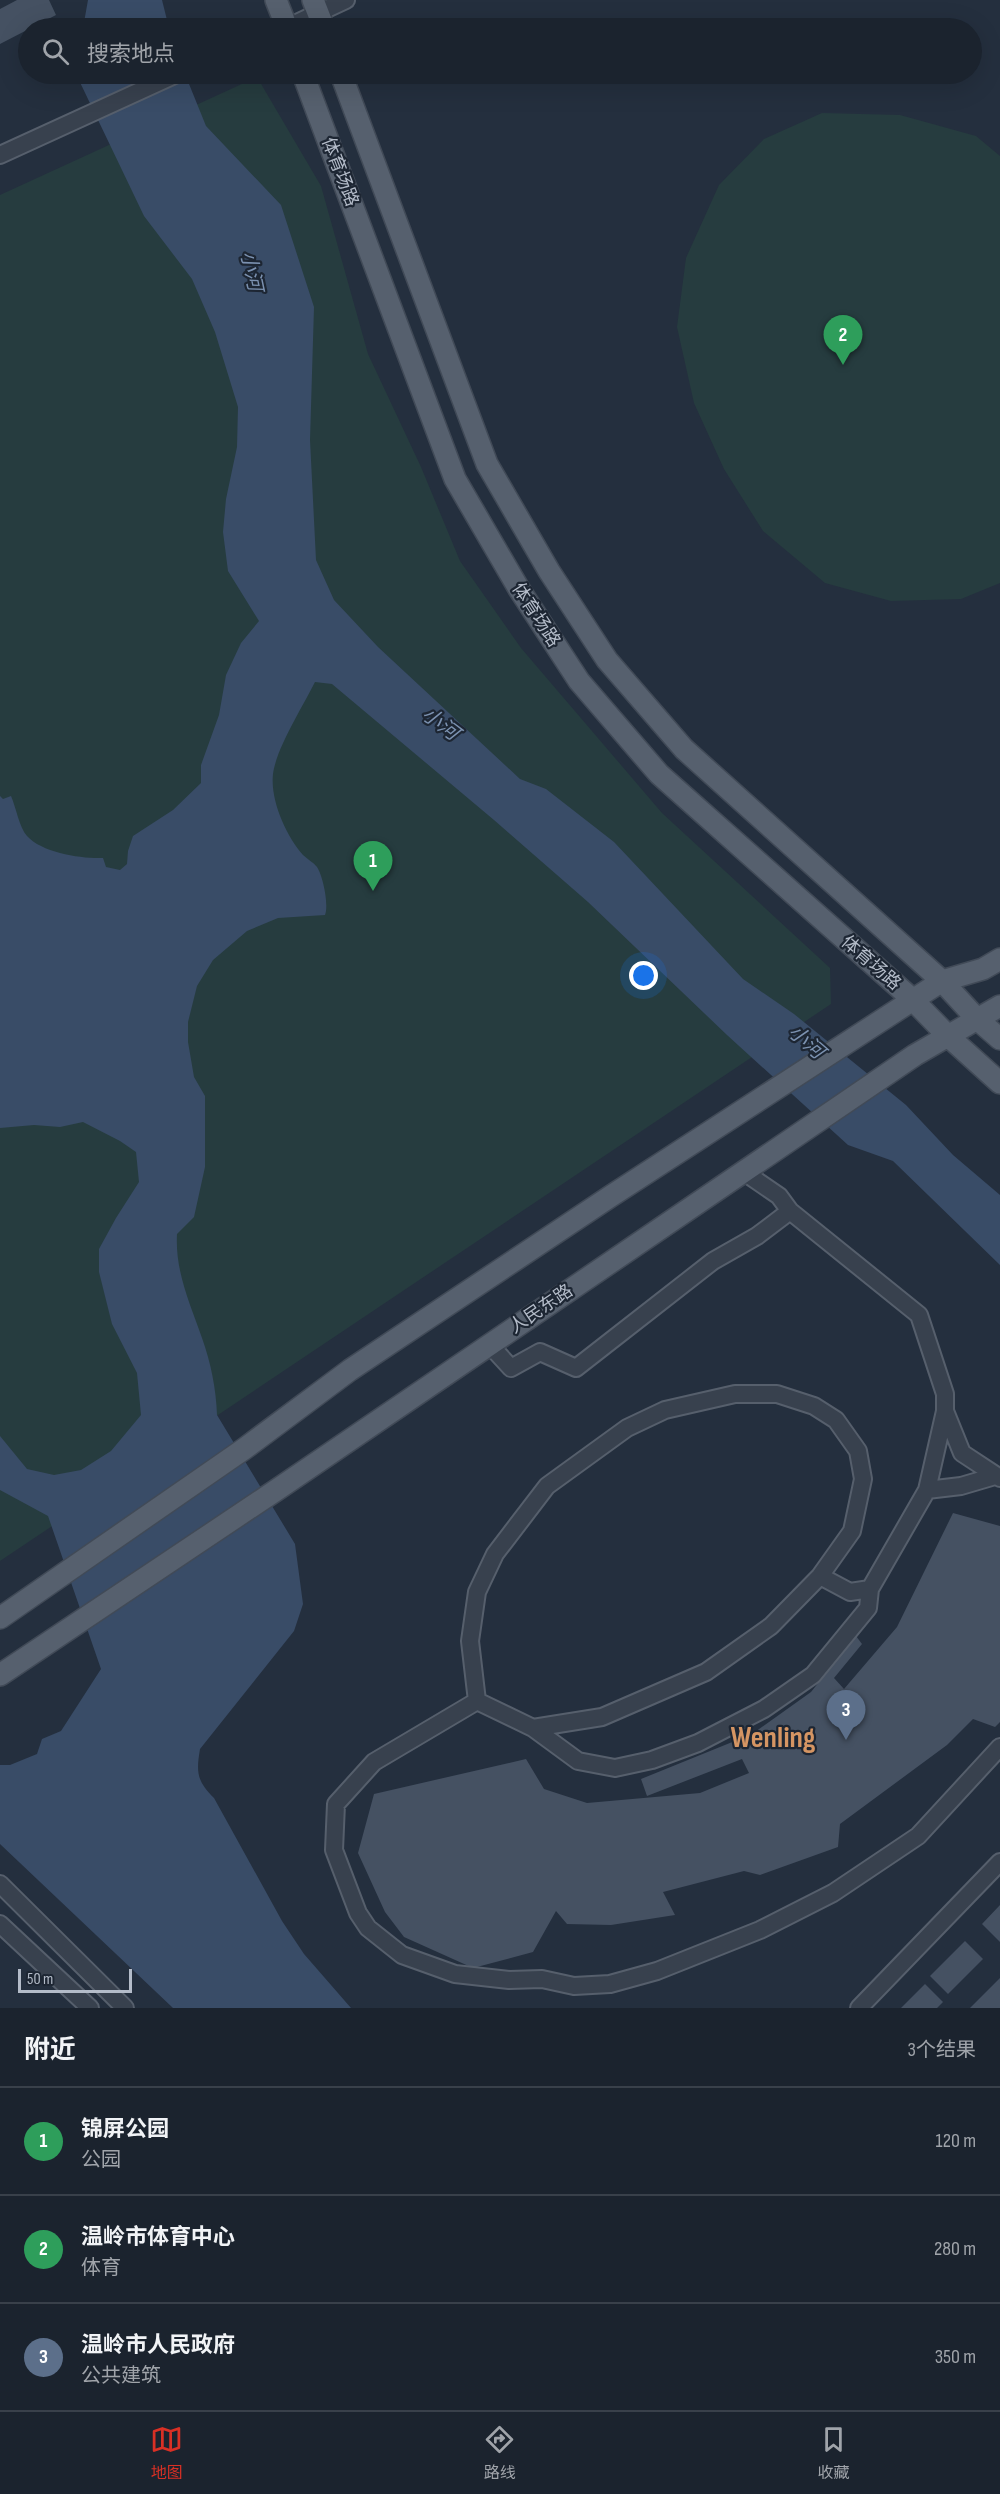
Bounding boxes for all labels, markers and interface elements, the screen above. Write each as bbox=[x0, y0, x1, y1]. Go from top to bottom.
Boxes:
search box bbox=[18, 18, 982, 84]
icon: search bbox=[39, 35, 72, 68]
text: 搜索地点 bbox=[87, 41, 175, 68]
street label: 体育场路 bbox=[317, 135, 363, 209]
water label: 小河 bbox=[235, 249, 268, 297]
pin: 2 bbox=[824, 316, 862, 365]
street label: 体育场路 bbox=[508, 579, 564, 651]
water label: 小河 bbox=[417, 702, 466, 748]
pin: 1 bbox=[354, 842, 392, 891]
street label: 体育场路 bbox=[837, 931, 905, 995]
your location bbox=[629, 961, 658, 990]
water label: 小河 bbox=[783, 1020, 832, 1067]
street label: 人民东路 bbox=[505, 1280, 577, 1338]
pin: 3 bbox=[826, 1690, 866, 1740]
district label: Wenling bbox=[731, 1720, 816, 1756]
scale bar bbox=[18, 1966, 132, 1994]
text: 50 m bbox=[27, 1970, 53, 1989]
text: 附近 bbox=[24, 2035, 76, 2066]
text: 3个结果 bbox=[908, 2038, 976, 2062]
text: 锦屏公园 bbox=[81, 2116, 169, 2143]
text: 1 bbox=[40, 2129, 47, 2153]
text: 120 m bbox=[936, 2129, 976, 2153]
text: 公园 bbox=[81, 2148, 121, 2172]
text: 温岭市体育中心 bbox=[81, 2224, 235, 2251]
text: 2 bbox=[39, 2237, 48, 2261]
text: 280 m bbox=[934, 2237, 976, 2261]
text: 体育 bbox=[81, 2256, 121, 2280]
text: 温岭市人民政府 bbox=[81, 2332, 235, 2359]
text: 3 bbox=[39, 2345, 48, 2369]
text: 350 m bbox=[935, 2345, 976, 2369]
text: 公共建筑 bbox=[81, 2364, 161, 2388]
tab: 地图 bbox=[150, 2423, 183, 2483]
tab: 路线 bbox=[483, 2423, 516, 2483]
tab: 收藏 bbox=[817, 2423, 850, 2483]

